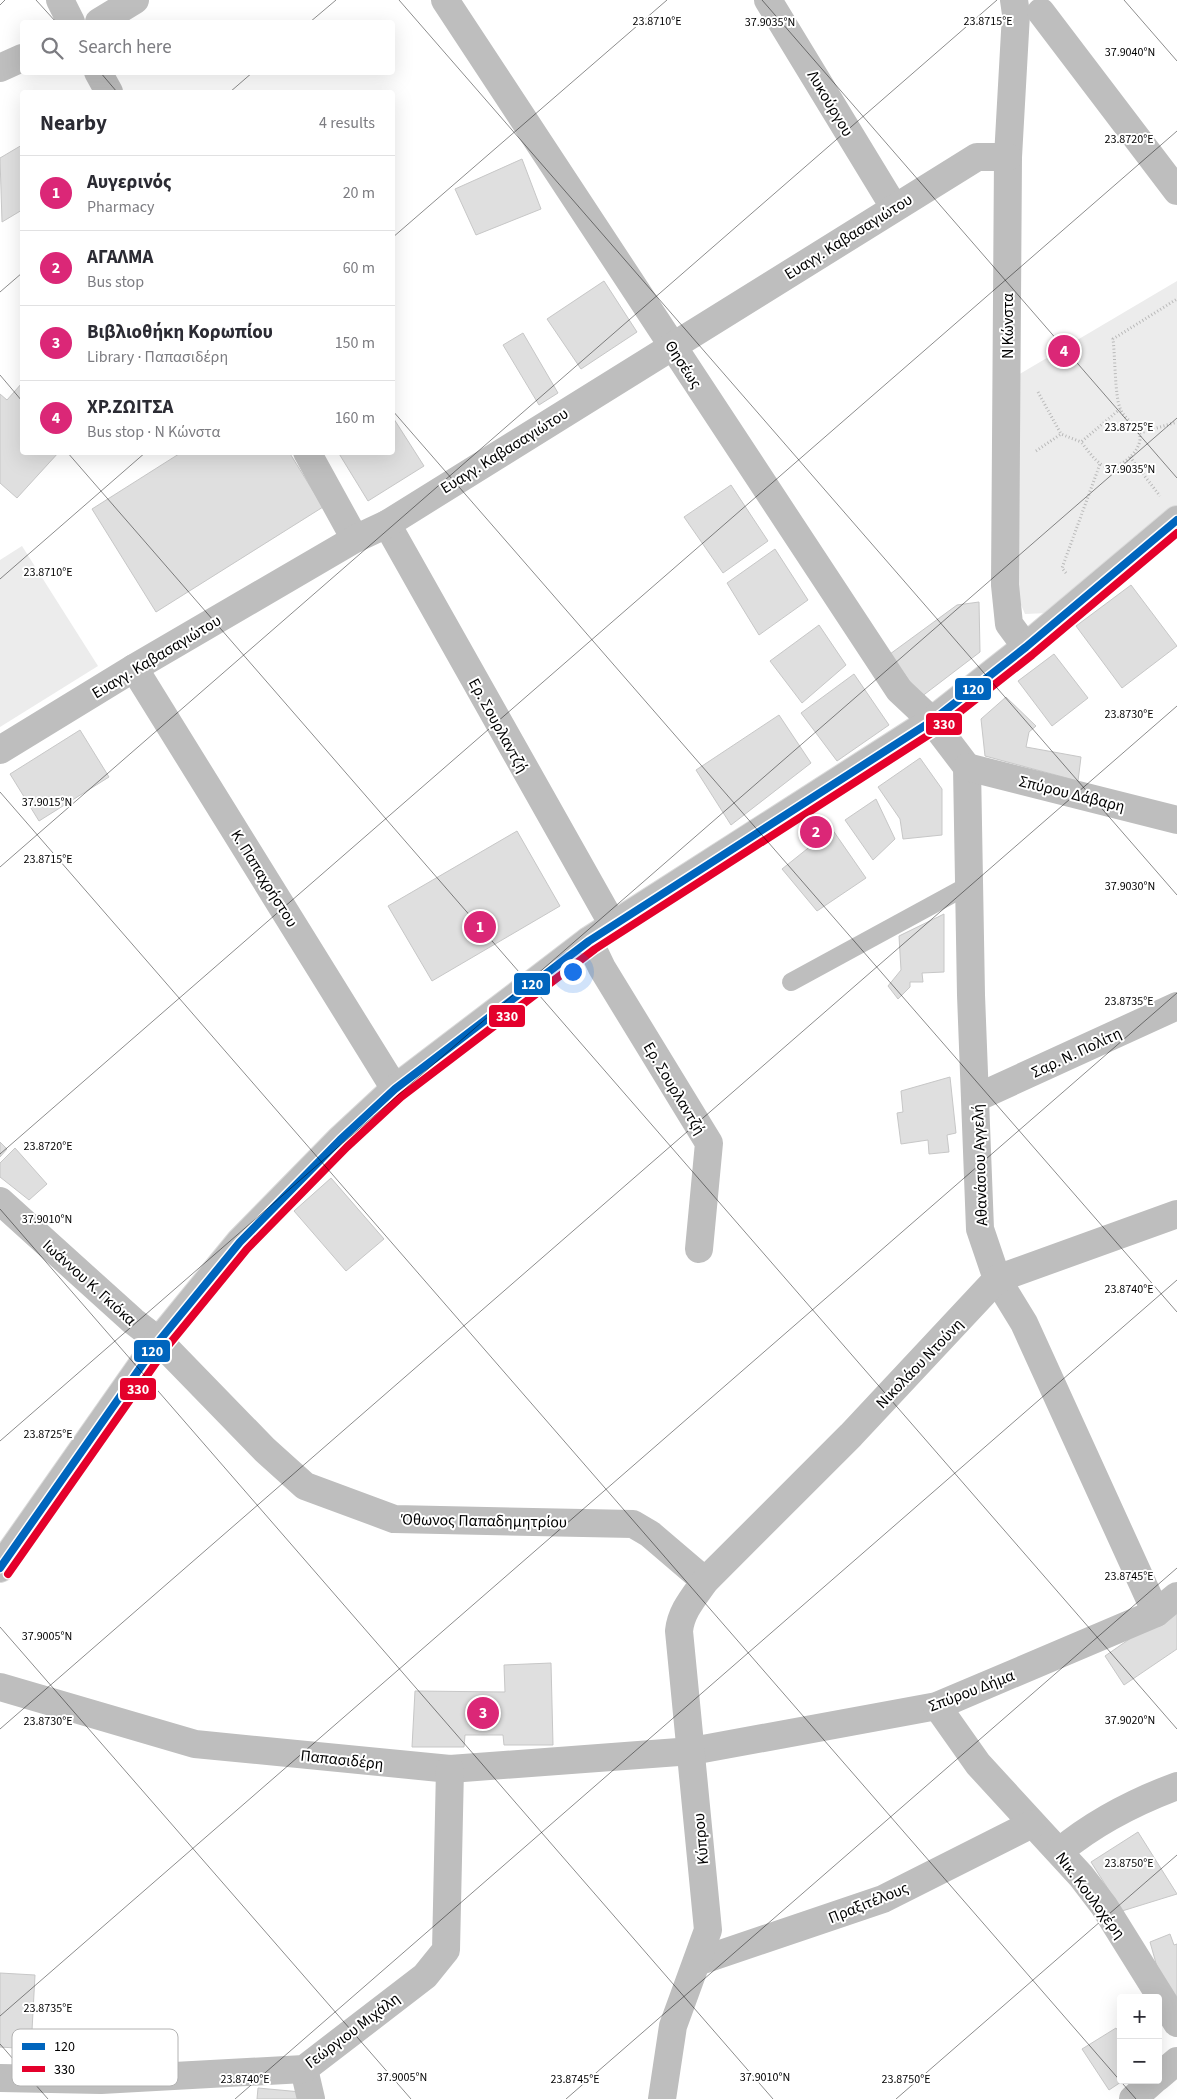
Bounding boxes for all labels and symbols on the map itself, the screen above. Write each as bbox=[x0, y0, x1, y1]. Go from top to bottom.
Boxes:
text: 23.8710°E bbox=[632, 13, 682, 30]
text: 23.8715°E bbox=[963, 13, 1013, 30]
text: 37.9035°N bbox=[745, 14, 795, 31]
text: 37.9040°N bbox=[1105, 44, 1155, 61]
street label: Λυκούργου bbox=[802, 66, 859, 141]
text: 23.8720°E bbox=[1104, 131, 1154, 148]
street label: Ευαγγ. Καβασαγιώτου bbox=[780, 189, 917, 285]
street label: Ν Κώνστα bbox=[997, 293, 1019, 359]
pin: 4 bbox=[1048, 332, 1080, 370]
street label: Θησέως bbox=[659, 336, 707, 393]
street label: Ευαγγ. Καβασαγιώτου bbox=[436, 403, 573, 499]
text: 23.8725°E bbox=[1104, 419, 1154, 436]
text: 37.9035°N bbox=[1105, 461, 1155, 478]
text: 23.8710°E bbox=[23, 564, 73, 581]
street label: Ευαγγ. Καβασαγιώτου bbox=[88, 610, 225, 704]
street label: Ερ. Σουρλαντζή bbox=[463, 674, 533, 777]
line badge: 120 bbox=[954, 677, 992, 701]
text: 120 bbox=[962, 680, 984, 700]
text: 23.8730°E bbox=[1104, 706, 1154, 723]
line badge: 330 bbox=[925, 712, 963, 736]
text: 330 bbox=[933, 715, 955, 735]
street label: Σπύρου Δάβαρη bbox=[1017, 770, 1127, 818]
text: 37.9015°N bbox=[22, 794, 72, 811]
pin: 2 bbox=[800, 813, 832, 851]
street label: Κ. Παπαχρήστου bbox=[225, 826, 303, 931]
text: 23.8715°E bbox=[23, 851, 73, 868]
text: 37.9030°N bbox=[1105, 878, 1155, 895]
pin: 1 bbox=[464, 908, 496, 946]
your location bbox=[560, 959, 586, 985]
line badge: 120 bbox=[513, 972, 551, 996]
text: 120 bbox=[521, 975, 543, 995]
text: 23.8735°E bbox=[1104, 993, 1154, 1010]
line badge: 330 bbox=[488, 1004, 526, 1028]
text: 330 bbox=[496, 1007, 518, 1027]
street label: Σαρ. Ν. Πολίτη bbox=[1028, 1022, 1125, 1083]
street label: Ερ. Σουρλαντζή bbox=[638, 1038, 711, 1139]
street label: Αθανάσιου Αγγελή bbox=[967, 1104, 993, 1226]
text: 23.8720°E bbox=[23, 1138, 73, 1155]
text: 37.9010°N bbox=[22, 1211, 72, 1228]
street label: Ιωάννου Κ. Γκιόκα bbox=[38, 1235, 141, 1331]
text: 23.8740°E bbox=[1104, 1281, 1154, 1298]
street label: Νικολάου Ντούνη bbox=[871, 1314, 968, 1414]
line badge: 120 bbox=[133, 1339, 171, 1363]
text: 120 bbox=[141, 1342, 163, 1362]
line badge: 330 bbox=[119, 1377, 157, 1401]
text: 330 bbox=[127, 1380, 149, 1400]
text: 23.8725°E bbox=[23, 1426, 73, 1443]
street label: Όθωνος Παπαδημητρίου bbox=[400, 1509, 567, 1533]
text: 23.8745°E bbox=[1104, 1568, 1154, 1585]
text: 37.9005°N bbox=[22, 1628, 72, 1645]
street label: Σπύρου Δήμα bbox=[925, 1664, 1018, 1717]
pin: 3 bbox=[467, 1694, 499, 1732]
text: 37.9020°N bbox=[1105, 1712, 1155, 1729]
text: 23.8730°E bbox=[23, 1713, 73, 1730]
street label: Παπασιδέρη bbox=[299, 1745, 385, 1775]
street label: Κύπρου bbox=[688, 1812, 714, 1866]
street label: Νικ. Κουλοχέρη bbox=[1050, 1848, 1130, 1944]
text: 23.8750°E bbox=[1104, 1855, 1154, 1872]
street label: Πραξιτέλους bbox=[825, 1877, 912, 1929]
street label: Γεώργιου Μιχάλη bbox=[301, 1988, 405, 2074]
text: 23.8735°E bbox=[23, 2000, 73, 2017]
legend bbox=[12, 2029, 178, 2086]
text: 120 bbox=[54, 2037, 75, 2057]
text: 330 bbox=[54, 2060, 75, 2080]
text: 37.9005°N bbox=[377, 2069, 427, 2086]
text: 37.9010°N bbox=[740, 2069, 790, 2086]
text: 23.8740°E bbox=[220, 2071, 270, 2088]
text: 23.8745°E bbox=[550, 2071, 600, 2088]
text: 23.8750°E bbox=[881, 2071, 931, 2088]

